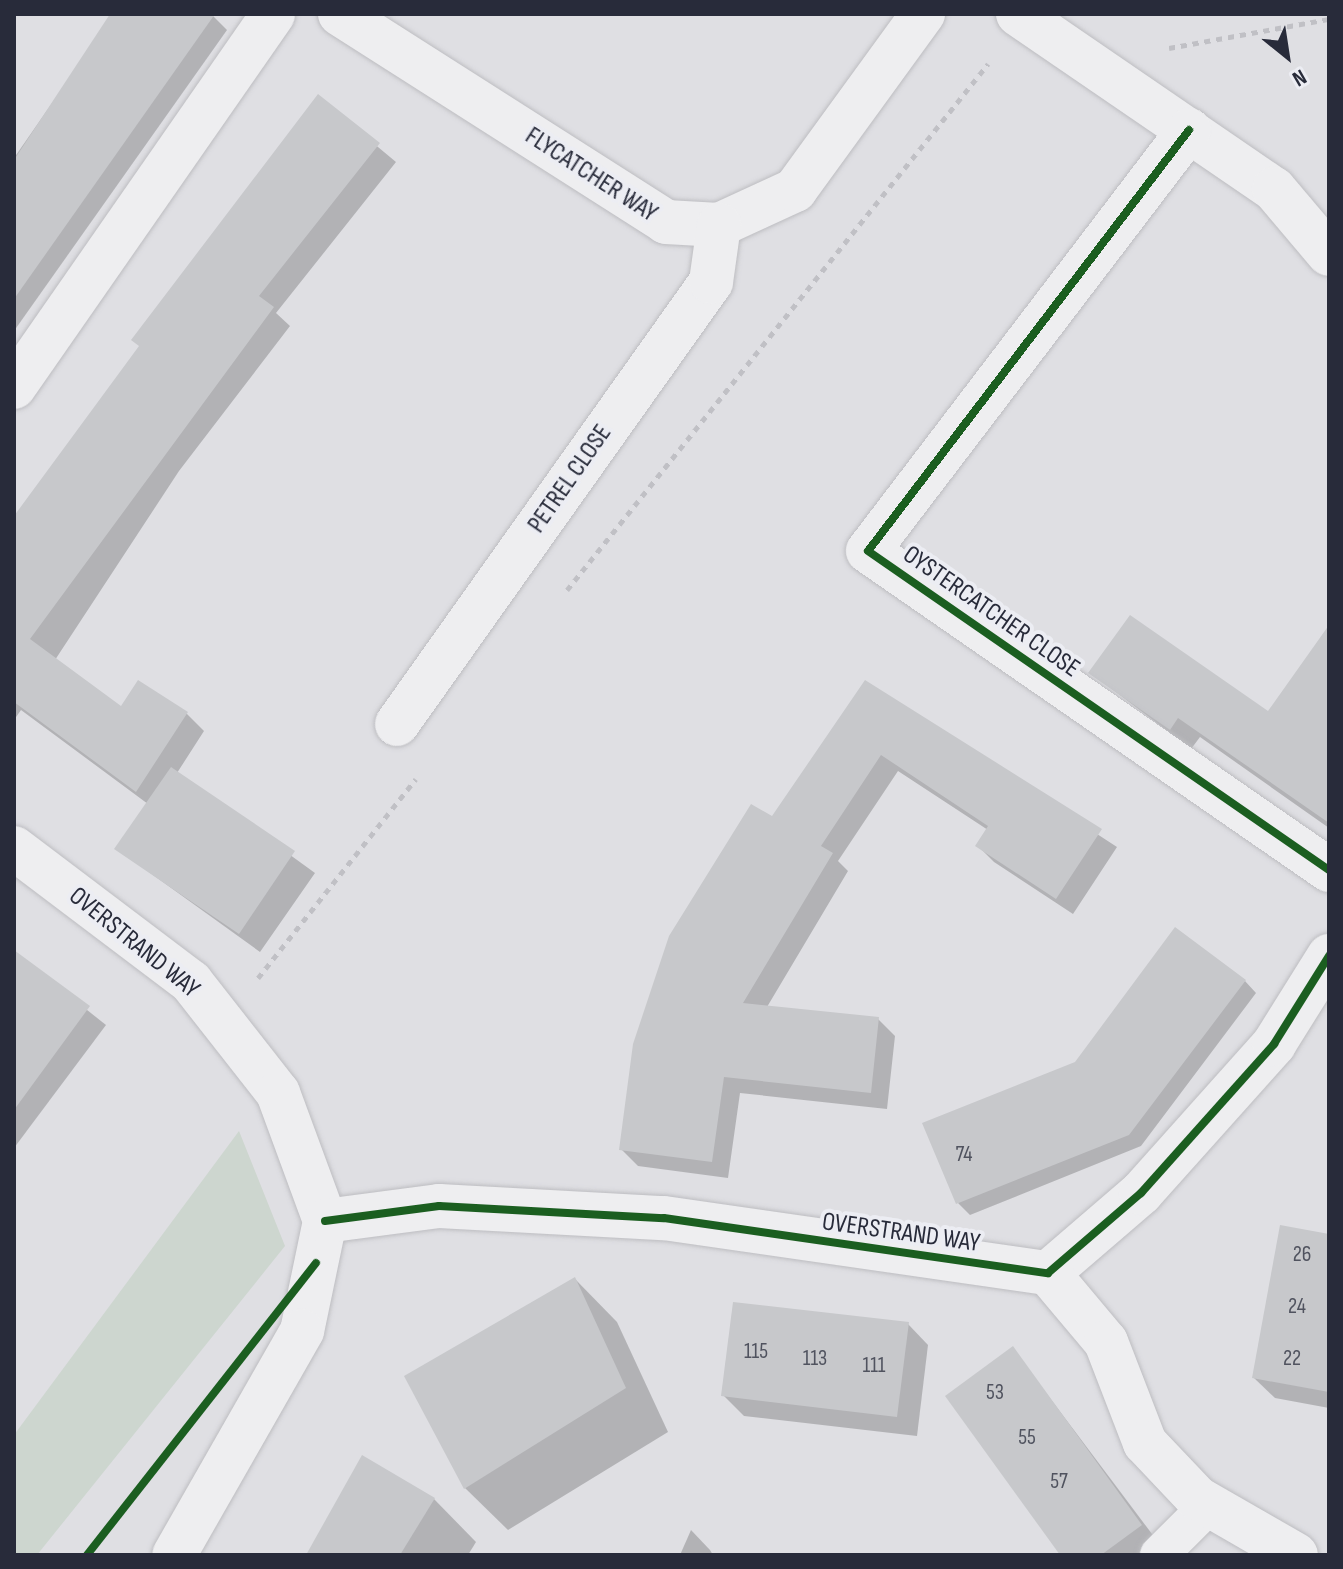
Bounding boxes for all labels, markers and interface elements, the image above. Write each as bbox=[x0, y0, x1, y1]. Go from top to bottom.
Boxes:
north arrow bbox=[1247, 16, 1327, 96]
text: N bbox=[1287, 63, 1311, 92]
street label: FLYCATCHER WAY bbox=[519, 121, 663, 229]
street label: PETREL CLOSE bbox=[521, 419, 619, 539]
street label: OYSTERCATCHER CLOSE bbox=[897, 539, 1085, 685]
street label: OVERSTRAND WAY bbox=[62, 881, 206, 1005]
house number: 74 bbox=[956, 1142, 972, 1168]
street label: OVERSTRAND WAY bbox=[820, 1206, 982, 1260]
house number: 26 bbox=[1293, 1242, 1311, 1268]
house number: 24 bbox=[1288, 1294, 1306, 1320]
house number: 115 bbox=[744, 1339, 768, 1365]
house number: 113 bbox=[803, 1346, 827, 1372]
house number: 22 bbox=[1283, 1346, 1301, 1372]
house number: 111 bbox=[862, 1353, 886, 1379]
house number: 53 bbox=[986, 1380, 1004, 1406]
house number: 55 bbox=[1018, 1425, 1036, 1451]
house number: 57 bbox=[1050, 1469, 1068, 1495]

